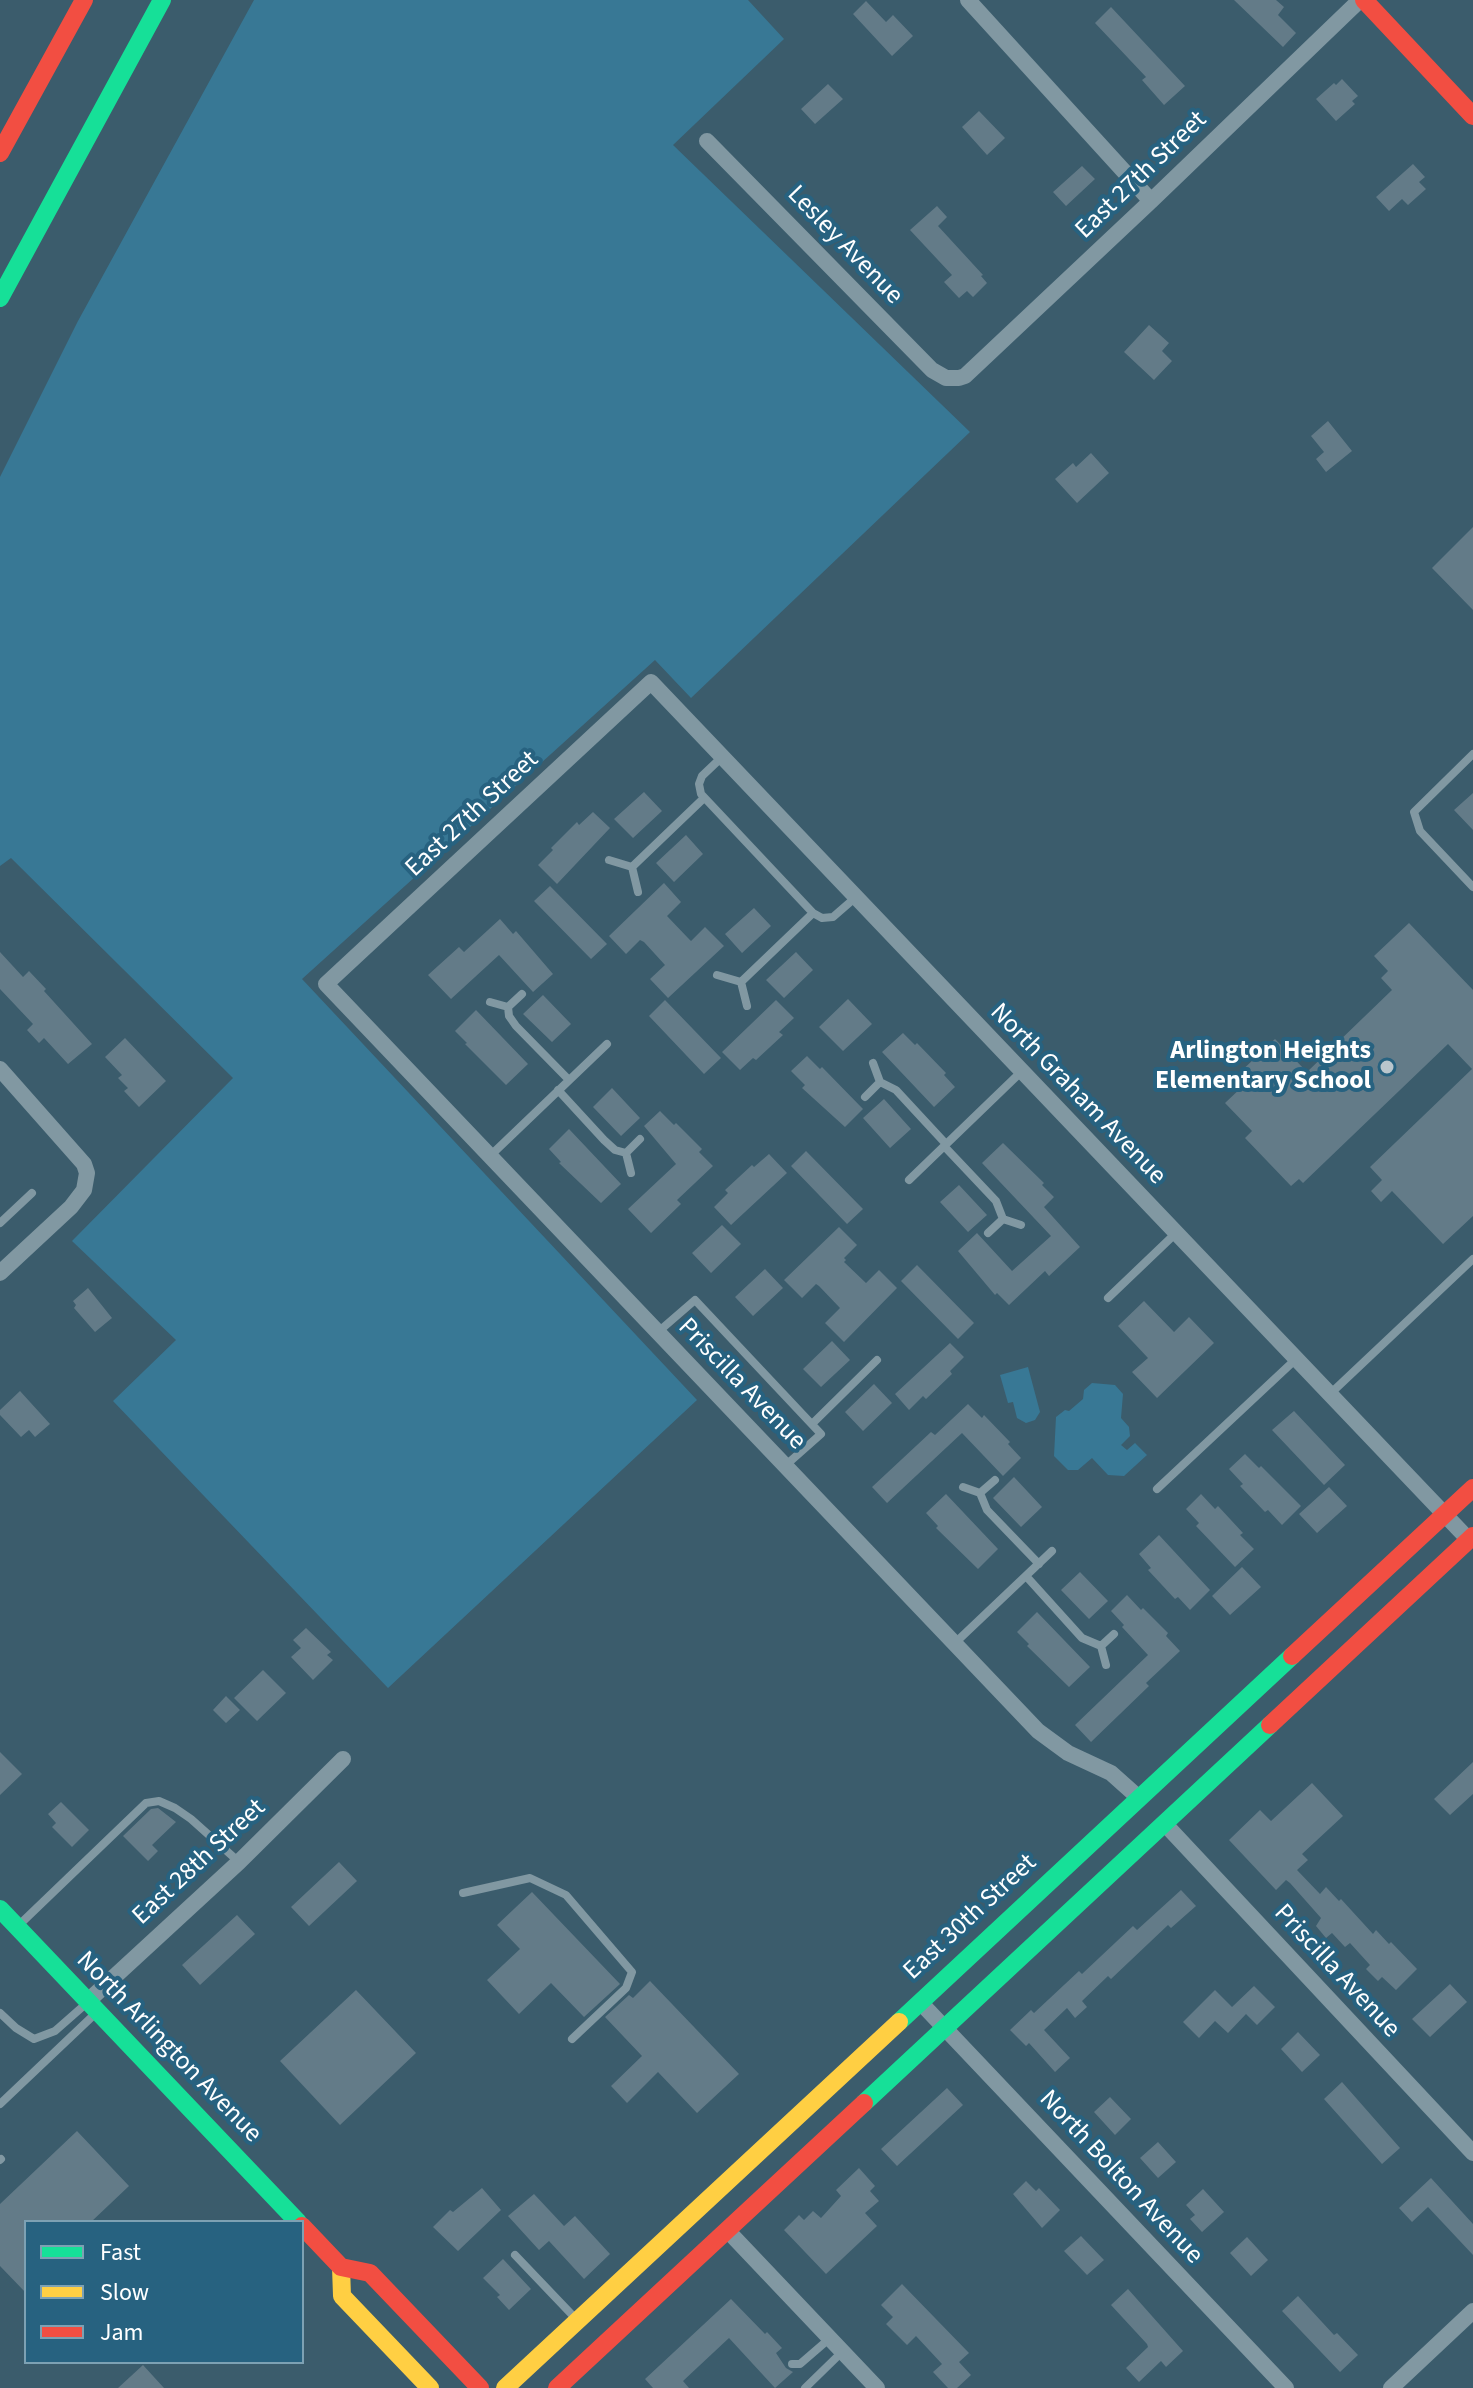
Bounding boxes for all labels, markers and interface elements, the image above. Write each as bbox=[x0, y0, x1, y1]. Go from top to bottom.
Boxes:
street label: East 27th Street bbox=[1070, 106, 1214, 246]
street label: Lesley Avenue bbox=[780, 180, 908, 312]
street label: East 27th Street bbox=[400, 746, 546, 884]
street label: North Graham Avenue bbox=[983, 998, 1171, 1192]
place label: Arlington Heights Elementary School bbox=[1155, 1036, 1371, 1098]
marker: Arlington Heights Elementary School bbox=[1378, 1058, 1396, 1076]
street label: Priscilla Avenue bbox=[670, 1313, 812, 1457]
street label: East 28th Street bbox=[127, 1794, 273, 1932]
street label: East 30th Street bbox=[898, 1849, 1044, 1987]
street label: Priscilla Avenue bbox=[1266, 1899, 1406, 2045]
street label: North Arlington Avenue bbox=[69, 1946, 267, 2150]
street label: North Bolton Avenue bbox=[1031, 2085, 1209, 2271]
legend bbox=[24, 2220, 304, 2364]
text: Fast bbox=[100, 2235, 141, 2270]
text: Slow bbox=[100, 2275, 149, 2310]
text: Jam bbox=[100, 2315, 144, 2350]

